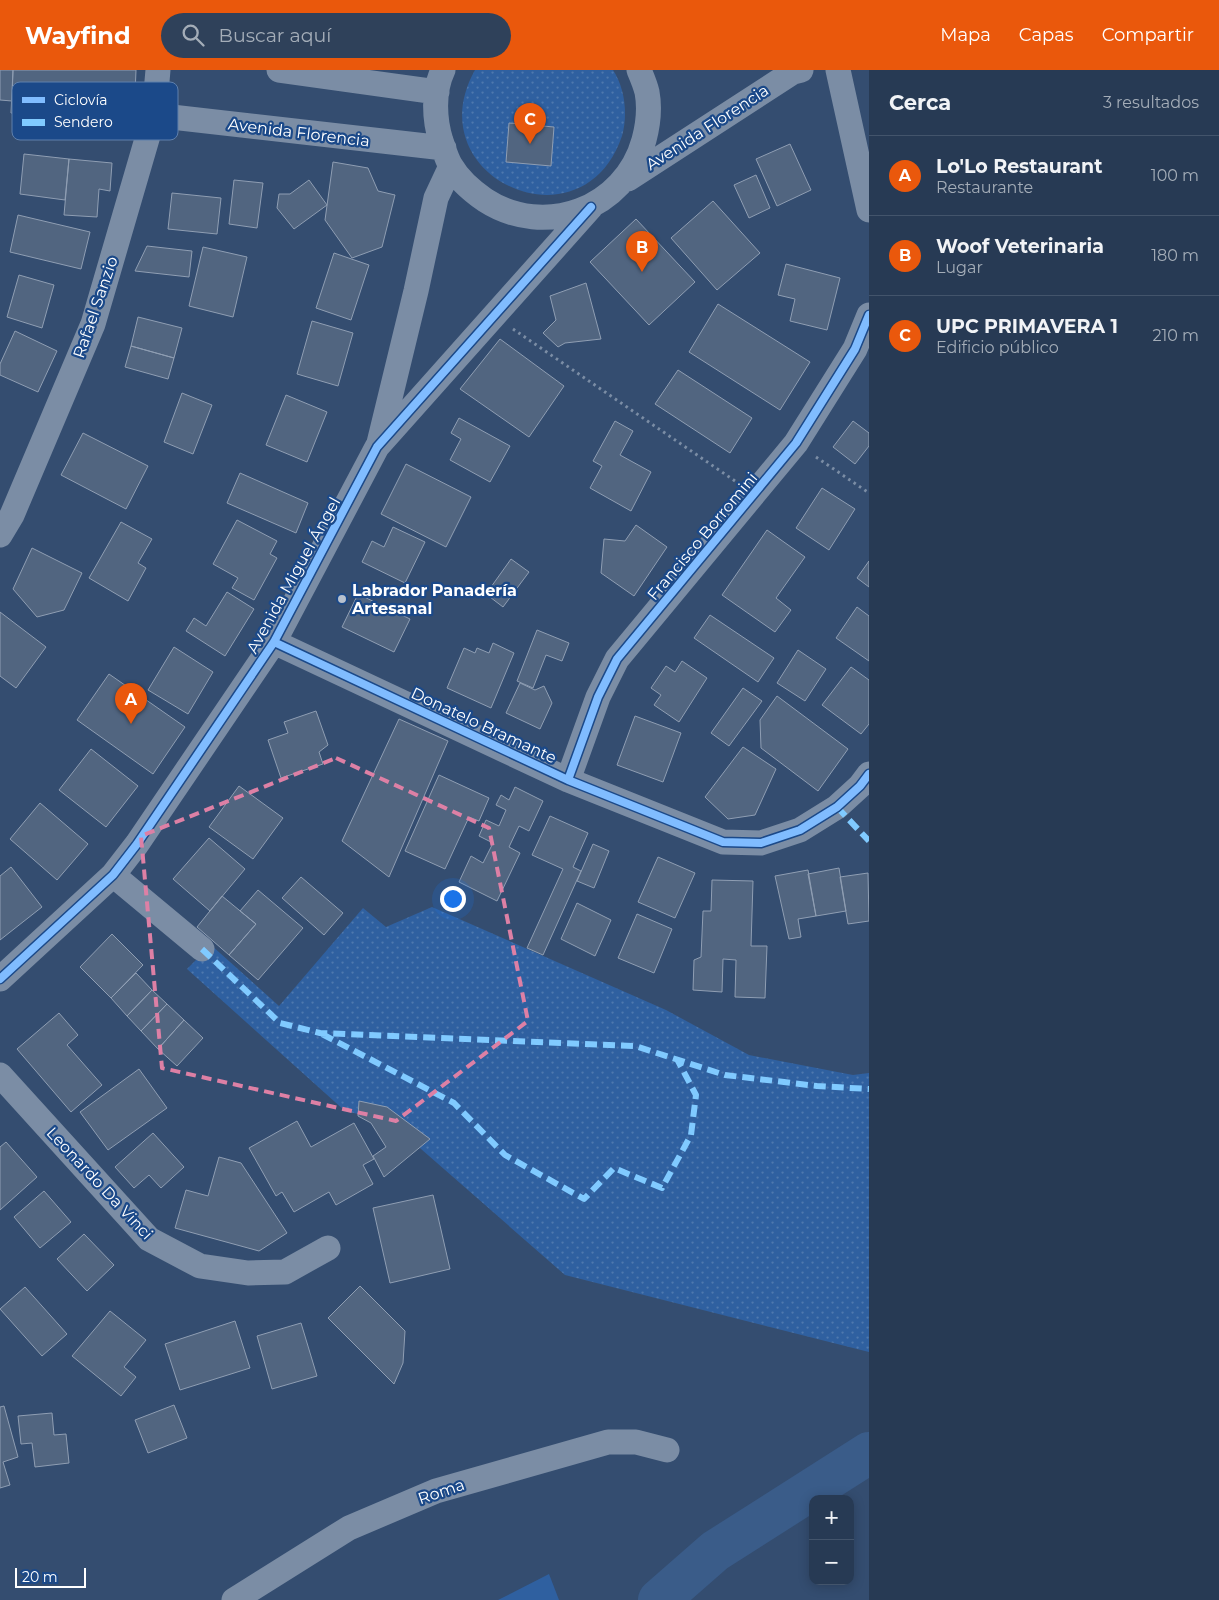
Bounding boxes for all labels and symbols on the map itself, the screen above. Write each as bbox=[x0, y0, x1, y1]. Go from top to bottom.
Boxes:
street label: Avenida Florencia bbox=[642, 81, 772, 174]
legend bbox=[12, 82, 178, 140]
text: Ciclovía bbox=[54, 91, 107, 109]
pin: C bbox=[514, 103, 546, 144]
text: Sendero bbox=[54, 113, 113, 131]
street label: Avenida Florencia bbox=[227, 114, 371, 151]
pin: B bbox=[626, 231, 658, 272]
street label: Rafael Sanzio bbox=[69, 254, 122, 361]
street label: Francisco Borromini bbox=[643, 469, 761, 604]
street label: Avenida Miguel Ángel bbox=[243, 494, 344, 657]
place label: Labrador Panadería Artesanal bbox=[351, 581, 517, 618]
marker: Labrador Panadería Artesanal bbox=[336, 593, 348, 605]
pin: A bbox=[115, 683, 147, 724]
street label: Donatelo Bramante bbox=[408, 683, 560, 768]
your location bbox=[440, 886, 466, 912]
street label: Leonardo Da Vinci bbox=[43, 1123, 157, 1243]
street label: Roma bbox=[415, 1475, 467, 1508]
scale bar bbox=[15, 1565, 86, 1588]

